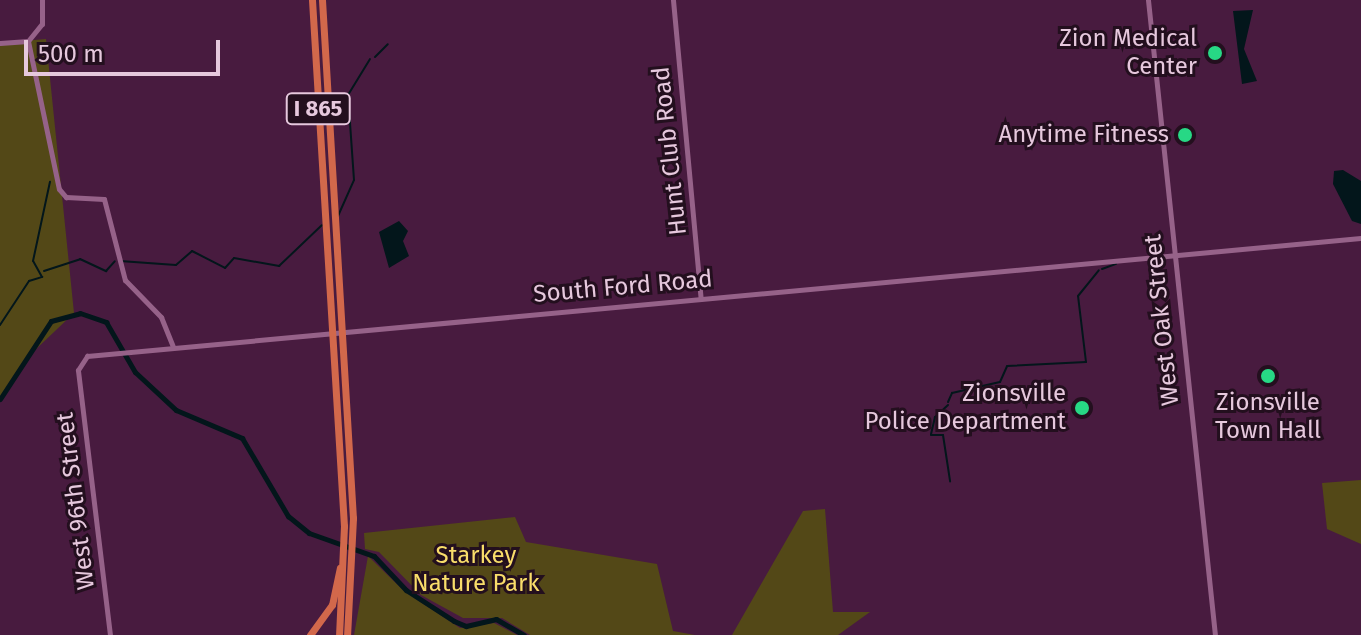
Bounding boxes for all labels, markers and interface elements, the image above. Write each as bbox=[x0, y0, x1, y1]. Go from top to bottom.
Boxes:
scale bar bbox=[28, 24, 224, 74]
place label: Zion Medical Center bbox=[1059, 25, 1197, 81]
text: 500 m bbox=[38, 40, 104, 68]
marker: Zion Medical Center bbox=[1204, 42, 1226, 64]
street label: Hunt Club Road bbox=[647, 65, 693, 237]
road number: I 865 bbox=[284, 91, 352, 127]
place label: Anytime Fitness bbox=[998, 121, 1169, 149]
marker: Anytime Fitness bbox=[1176, 126, 1194, 144]
street label: West Oak Street bbox=[1139, 233, 1185, 407]
street label: South Ford Road bbox=[532, 265, 714, 309]
marker: Zionsville Town Hall bbox=[1259, 367, 1277, 385]
place label: Zionsville Police Department bbox=[865, 380, 1066, 436]
place label: Zionsville Town Hall bbox=[1215, 389, 1321, 445]
marker: Zionsville Police Department bbox=[1073, 399, 1091, 417]
street label: West 96th Street bbox=[51, 411, 101, 591]
park label: Starkey Nature Park bbox=[412, 542, 540, 598]

